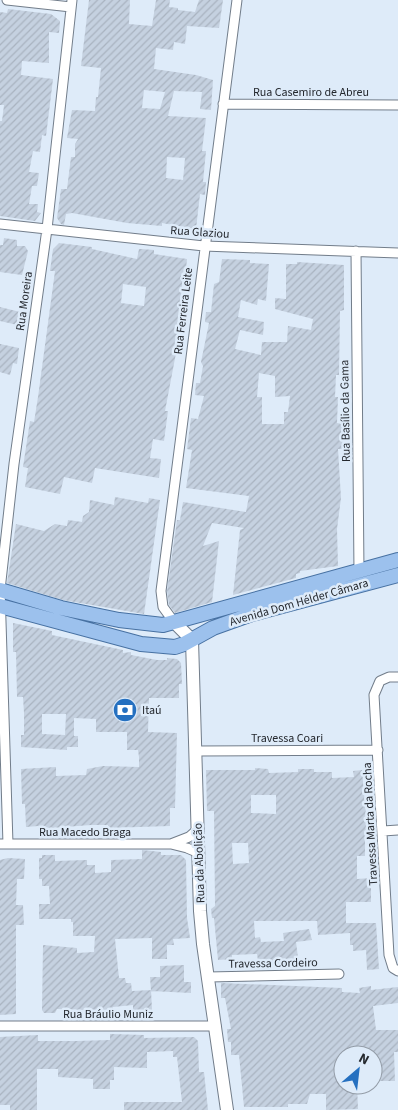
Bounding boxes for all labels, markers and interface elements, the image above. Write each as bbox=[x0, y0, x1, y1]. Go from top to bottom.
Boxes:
street label: Rua Casemiro de Abreu bbox=[253, 84, 369, 101]
street label: Rua Glaziou bbox=[170, 222, 230, 243]
street label: Rua Ferreira Leite bbox=[170, 267, 197, 355]
street label: Rua Moreira bbox=[12, 270, 37, 332]
street label: Rua Basílio da Gama bbox=[336, 360, 355, 462]
street label: Avenida Dom Hélder Câmara bbox=[228, 575, 371, 630]
bank icon: Itaú bbox=[112, 697, 138, 723]
place label: Itaú bbox=[142, 702, 162, 719]
street label: Travessa Coari bbox=[251, 730, 323, 747]
street label: Travessa Marta da Rocha bbox=[359, 762, 382, 886]
street label: Rua da Abolição bbox=[190, 822, 209, 904]
street label: Rua Macedo Braga bbox=[39, 824, 131, 841]
street label: Travessa Cordeiro bbox=[228, 954, 318, 973]
street label: Rua Bráulio Muniz bbox=[63, 1006, 153, 1023]
north arrow bbox=[333, 1045, 383, 1095]
text: N bbox=[355, 1048, 372, 1070]

